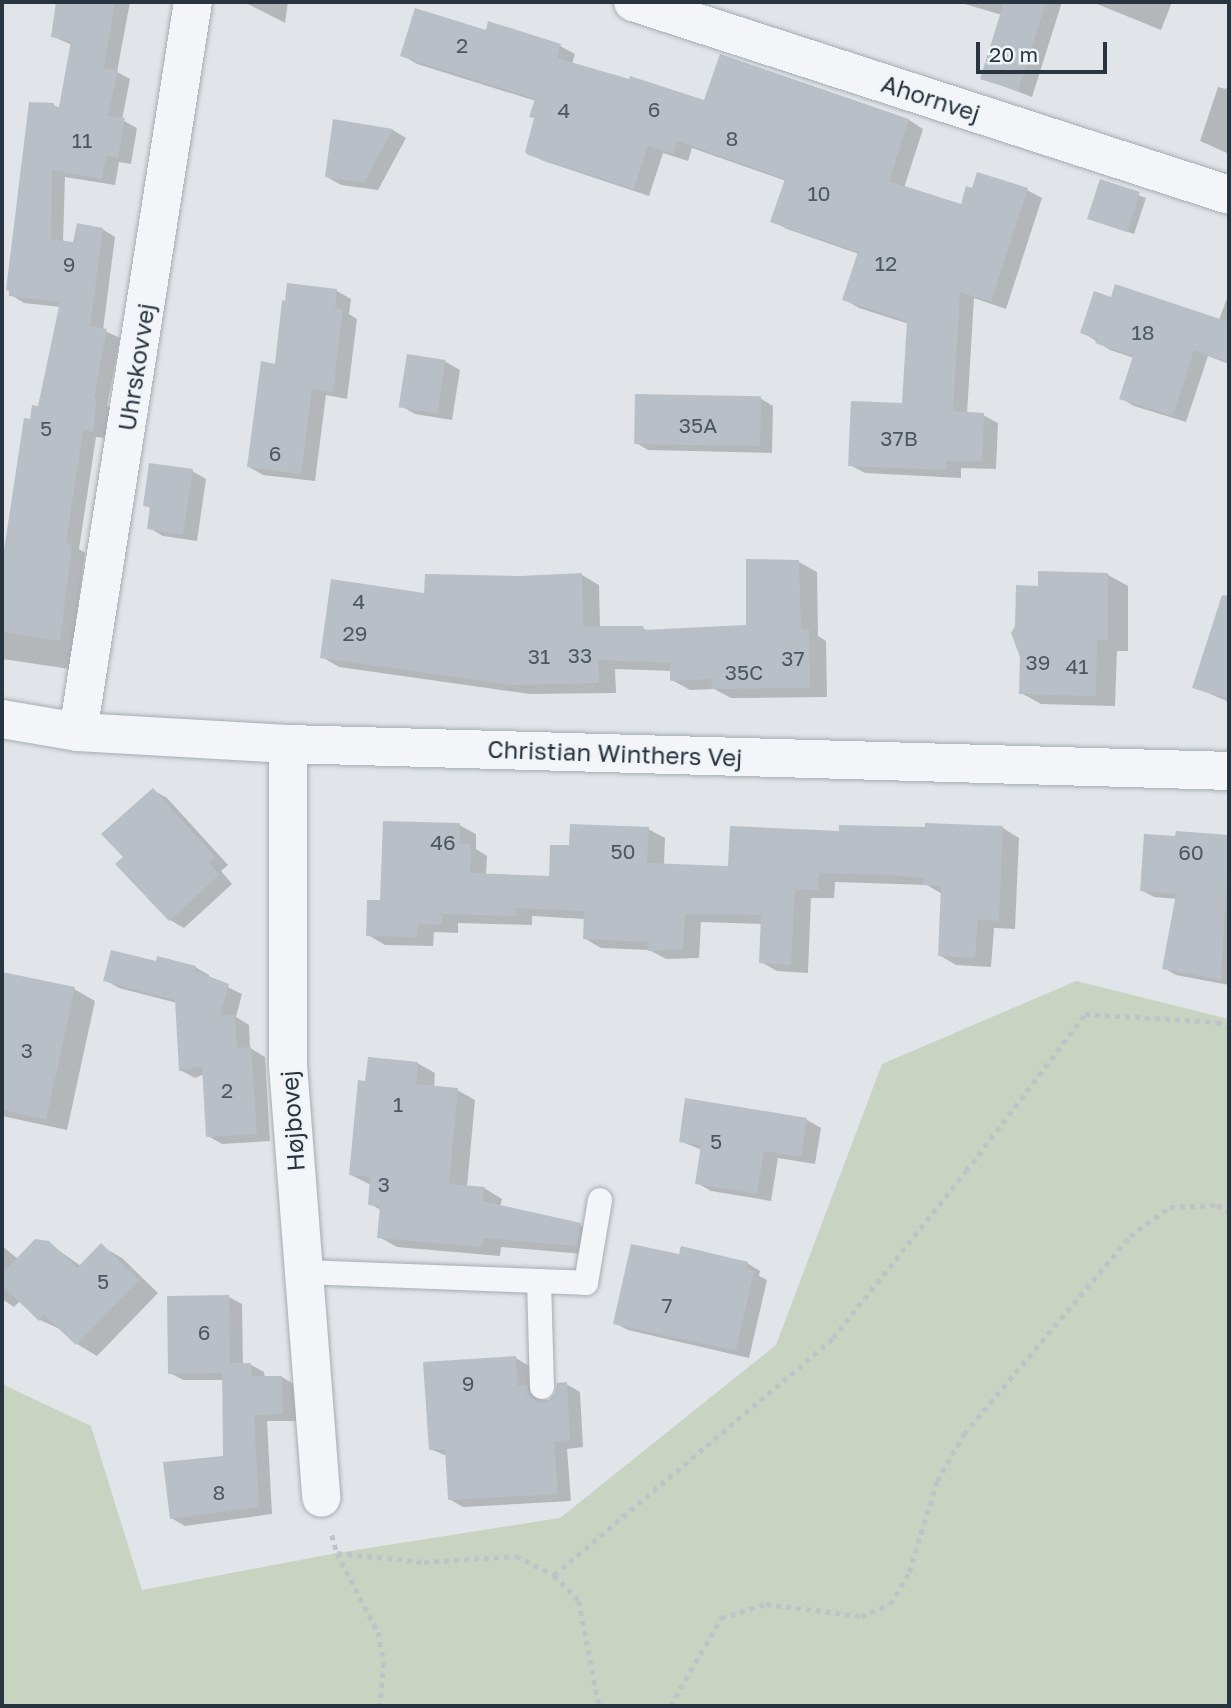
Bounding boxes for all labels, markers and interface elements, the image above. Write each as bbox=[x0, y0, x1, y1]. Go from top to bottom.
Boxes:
scale bar bbox=[979, 28, 1110, 72]
house number: 2 bbox=[456, 32, 468, 58]
text: 20 m bbox=[989, 41, 1038, 67]
street label: Ahornvej bbox=[878, 69, 984, 127]
house number: 6 bbox=[648, 96, 660, 122]
house number: 4 bbox=[558, 97, 570, 123]
house number: 8 bbox=[726, 125, 738, 151]
house number: 11 bbox=[72, 127, 92, 153]
house number: 10 bbox=[807, 180, 831, 206]
house number: 12 bbox=[875, 250, 897, 276]
house number: 9 bbox=[63, 251, 75, 277]
street label: Uhrskovvej bbox=[112, 301, 160, 433]
house number: 18 bbox=[1132, 319, 1154, 345]
house number: 35A bbox=[679, 412, 717, 438]
house number: 5 bbox=[40, 415, 52, 441]
house number: 37B bbox=[880, 425, 918, 451]
house number: 6 bbox=[269, 440, 281, 466]
house number: 4 bbox=[353, 588, 365, 614]
house number: 29 bbox=[343, 620, 367, 646]
house number: 33 bbox=[568, 642, 592, 668]
house number: 31 bbox=[528, 643, 550, 669]
house number: 37 bbox=[781, 645, 805, 671]
house number: 39 bbox=[1026, 649, 1050, 675]
house number: 41 bbox=[1066, 653, 1088, 679]
house number: 35C bbox=[725, 659, 763, 685]
street label: Christian Winthers Vej bbox=[487, 734, 743, 772]
house number: 46 bbox=[430, 829, 456, 855]
house number: 50 bbox=[610, 838, 636, 864]
house number: 60 bbox=[1178, 839, 1204, 865]
house number: 3 bbox=[21, 1037, 33, 1063]
street label: Højbovej bbox=[274, 1070, 310, 1172]
house number: 2 bbox=[221, 1077, 233, 1103]
house number: 1 bbox=[393, 1091, 403, 1117]
house number: 5 bbox=[710, 1128, 722, 1154]
house number: 3 bbox=[378, 1171, 390, 1197]
house number: 5 bbox=[97, 1268, 109, 1294]
house number: 7 bbox=[661, 1292, 673, 1318]
house number: 6 bbox=[198, 1319, 210, 1345]
house number: 9 bbox=[462, 1370, 474, 1396]
house number: 8 bbox=[213, 1479, 225, 1505]

